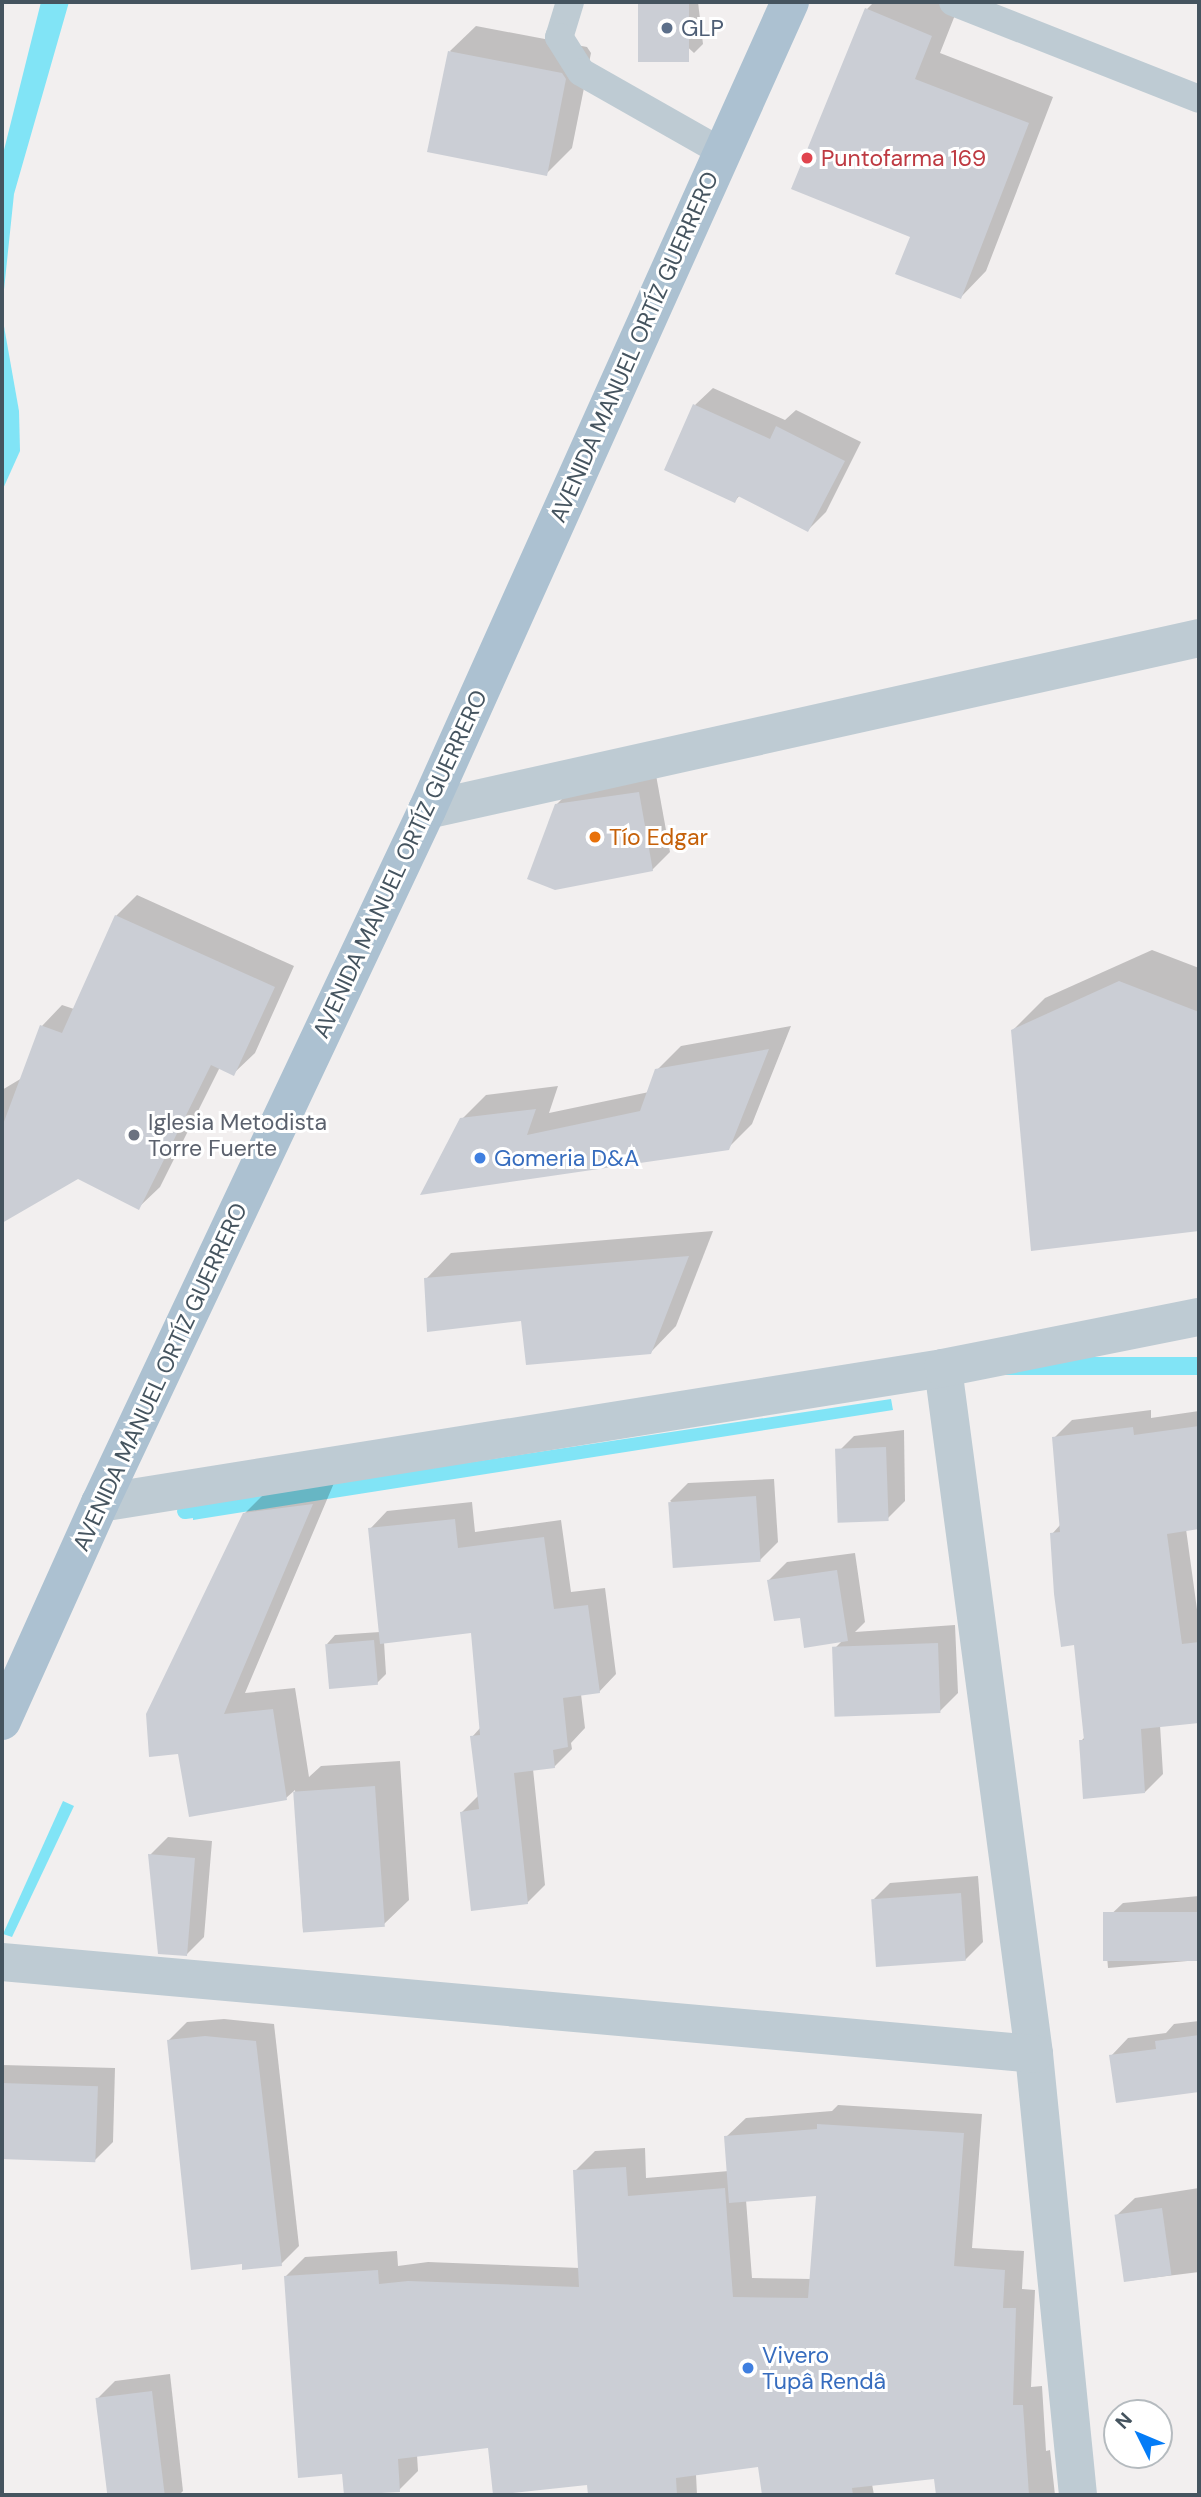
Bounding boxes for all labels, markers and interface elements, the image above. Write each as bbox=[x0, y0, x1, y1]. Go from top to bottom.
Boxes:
place label: GLP bbox=[681, 14, 724, 42]
marker: GLP bbox=[659, 20, 675, 36]
place label: Puntofarma 169 bbox=[821, 144, 986, 172]
marker: Puntofarma 169 bbox=[799, 150, 815, 166]
street label: AVENIDA MANUEL ORTÍZ GUERRERO bbox=[544, 167, 724, 527]
street label: AVENIDA MANUEL ORTÍZ GUERRERO bbox=[307, 685, 493, 1043]
place label: Tío Edgar bbox=[609, 823, 708, 851]
marker: Tío Edgar bbox=[587, 829, 603, 845]
place label: Iglesia Metodista Torre Fuerte bbox=[148, 1108, 327, 1162]
marker: Iglesia Metodista Torre Fuerte bbox=[126, 1127, 142, 1143]
place label: Gomeria D&A bbox=[494, 1144, 639, 1172]
marker: Gomeria D&A bbox=[472, 1150, 488, 1166]
street label: AVENIDA MANUEL ORTÍZ GUERRERO bbox=[67, 1198, 253, 1556]
place label: Vivero Tupâ Rendâ bbox=[762, 2341, 886, 2395]
marker: Vivero Tupâ Rendâ bbox=[740, 2360, 756, 2376]
north arrow bbox=[1103, 2399, 1173, 2469]
text: N bbox=[1110, 2407, 1138, 2434]

